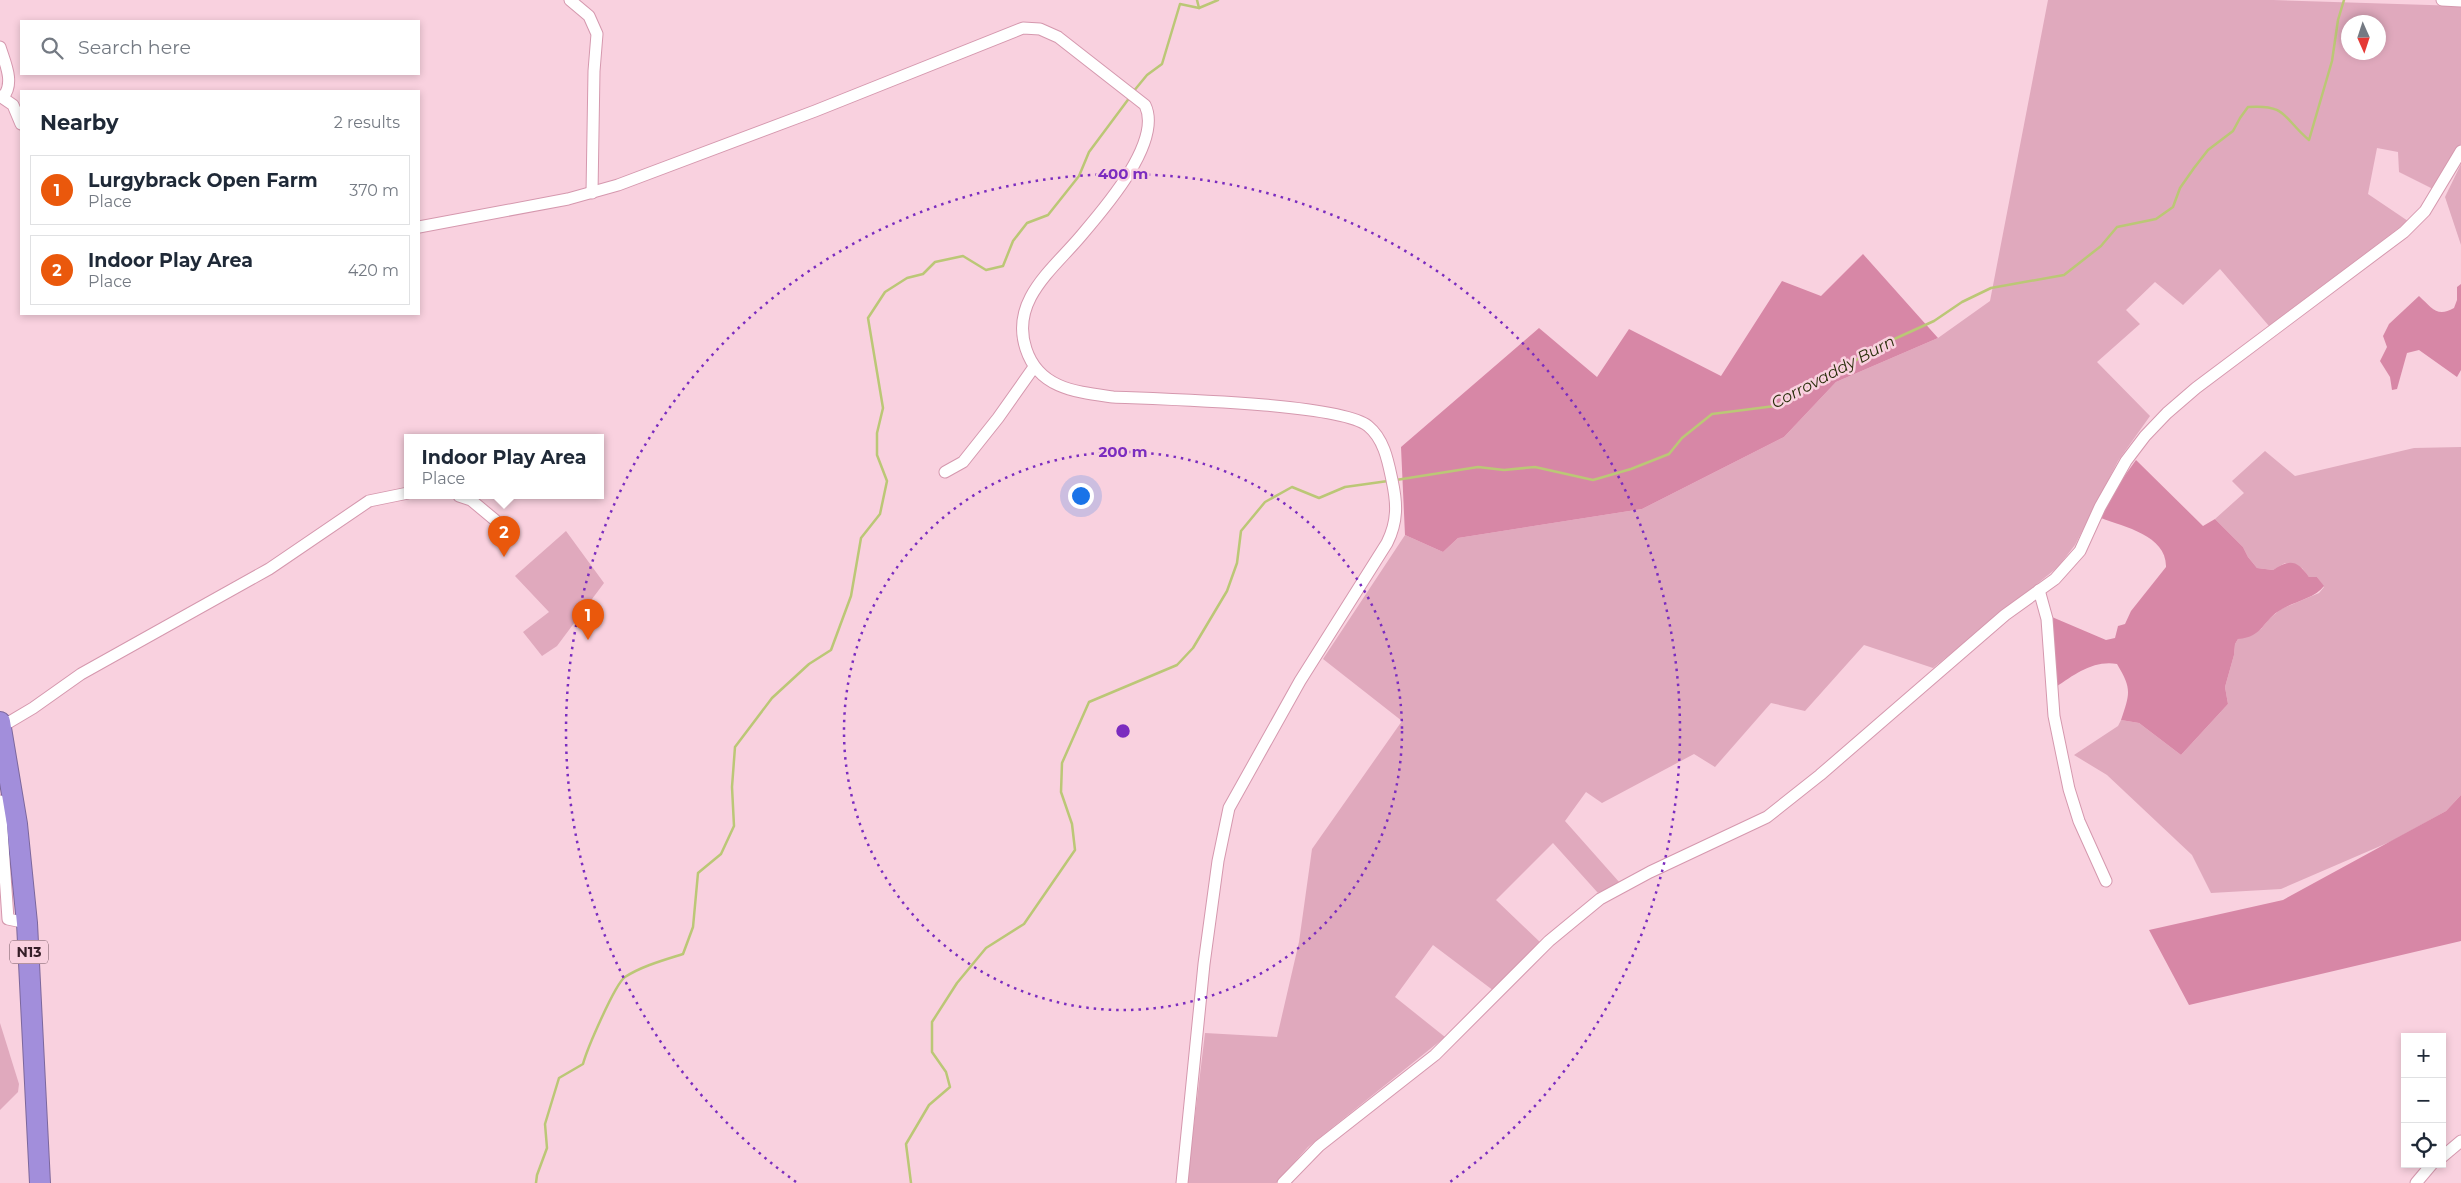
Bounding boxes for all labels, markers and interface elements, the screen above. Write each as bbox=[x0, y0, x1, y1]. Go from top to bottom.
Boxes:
north arrow bbox=[2341, 15, 2386, 60]
search box bbox=[20, 20, 420, 75]
icon: search bbox=[38, 34, 66, 62]
text: Search here bbox=[78, 36, 191, 59]
text: Nearby bbox=[40, 110, 119, 135]
text: 2 results bbox=[334, 113, 400, 132]
text: 400 m bbox=[1098, 164, 1148, 183]
text: Lurgybrack Open Farm bbox=[88, 169, 318, 192]
text: 1 bbox=[54, 181, 60, 200]
text: 370 m bbox=[349, 181, 399, 200]
text: Place bbox=[88, 192, 132, 211]
text: Indoor Play Area bbox=[88, 249, 253, 272]
text: 2 bbox=[52, 261, 62, 280]
text: 420 m bbox=[348, 261, 399, 280]
text: Place bbox=[88, 272, 132, 291]
water label: Corrovaddy Burn bbox=[1768, 331, 1898, 413]
popup bbox=[404, 434, 604, 499]
text: 200 m bbox=[1098, 442, 1148, 461]
text: Indoor Play Area bbox=[422, 446, 586, 469]
text: Place bbox=[422, 469, 465, 488]
your location bbox=[1068, 483, 1094, 509]
pin: 2 bbox=[488, 516, 520, 557]
pin: 1 bbox=[572, 599, 604, 640]
centre of rings bbox=[1114, 722, 1132, 740]
road number: N13 bbox=[10, 940, 48, 964]
map controls bbox=[2401, 1033, 2446, 1168]
button: + bbox=[2401, 1033, 2446, 1078]
button: − bbox=[2401, 1078, 2446, 1123]
button: locate bbox=[2401, 1123, 2446, 1168]

